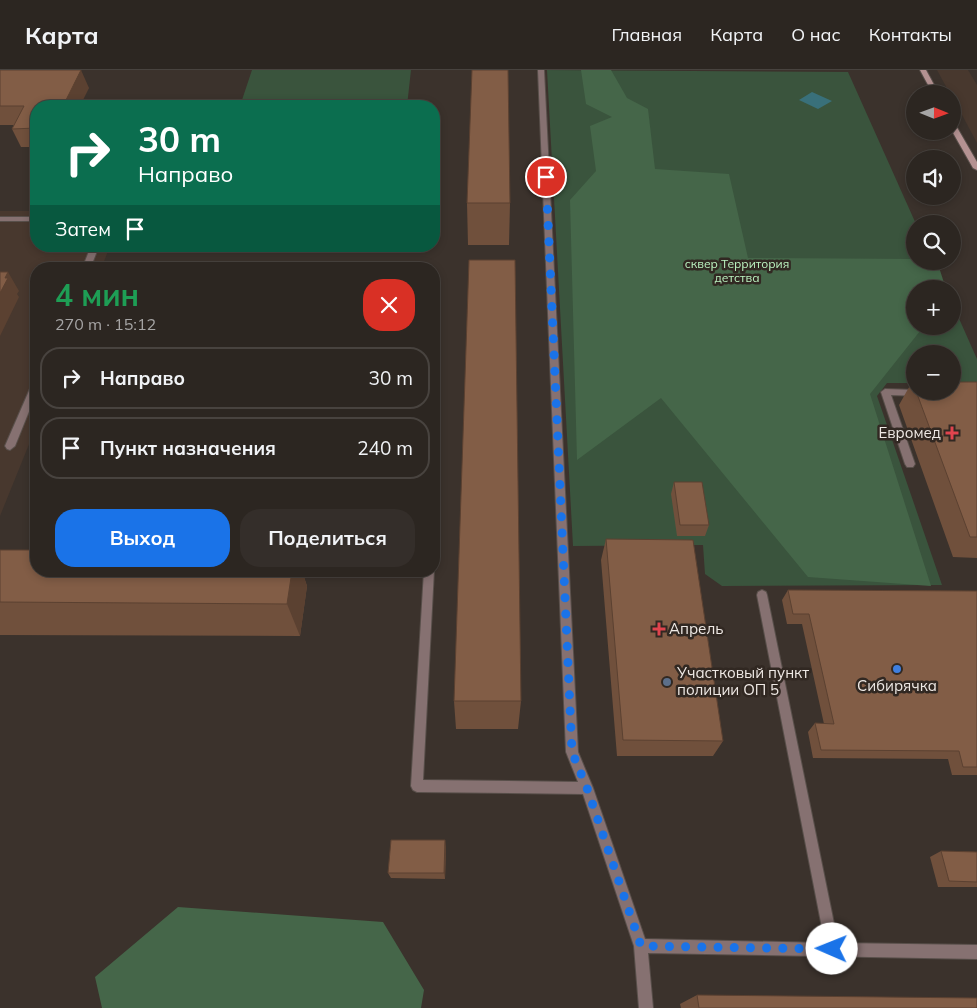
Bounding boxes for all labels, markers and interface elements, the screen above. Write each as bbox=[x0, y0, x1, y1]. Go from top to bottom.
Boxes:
text: Карта bbox=[25, 20, 99, 50]
text: Главная bbox=[612, 23, 682, 46]
text: Карта bbox=[710, 23, 763, 46]
text: О нас bbox=[791, 23, 841, 46]
text: Контакты bbox=[869, 23, 952, 46]
north arrow bbox=[906, 85, 961, 140]
map controls bbox=[906, 85, 961, 400]
text: 30 m bbox=[138, 117, 221, 161]
icon: right bbox=[55, 120, 120, 185]
button: sound bbox=[906, 150, 961, 205]
pin bbox=[525, 156, 567, 198]
text: Направо bbox=[138, 160, 233, 188]
icon: arrive bbox=[532, 163, 560, 191]
icon: arrive bbox=[121, 215, 149, 243]
button: search bbox=[906, 215, 961, 270]
text: Затем bbox=[55, 217, 111, 241]
park label: сквер Территория детства bbox=[685, 256, 789, 285]
text: 4 мин bbox=[55, 276, 139, 314]
button: close bbox=[363, 279, 415, 331]
button: + bbox=[906, 280, 961, 335]
text: 270 m · 15:12 bbox=[55, 314, 156, 334]
button: − bbox=[906, 345, 961, 400]
icon: right bbox=[57, 364, 85, 392]
text: Направо bbox=[100, 366, 185, 390]
text: 30 m bbox=[369, 366, 413, 390]
place label: Евромед bbox=[878, 423, 941, 442]
marker: Евромед bbox=[945, 426, 959, 440]
icon: arrive bbox=[57, 434, 85, 462]
text: Пункт назначения bbox=[100, 436, 276, 460]
text: 240 m bbox=[357, 436, 413, 460]
button: Выход bbox=[55, 509, 230, 567]
button: Поделиться bbox=[240, 509, 415, 567]
place label: Апрель bbox=[669, 619, 723, 638]
marker: Апрель bbox=[653, 623, 665, 635]
place label: Участковый пункт полиции ОП 5 bbox=[676, 663, 809, 699]
marker: Сибирячка bbox=[891, 663, 903, 675]
marker: Участковый пункт полиции ОП 5 bbox=[661, 676, 673, 688]
place label: Сибирячка bbox=[857, 676, 937, 695]
position arrow bbox=[805, 922, 857, 974]

